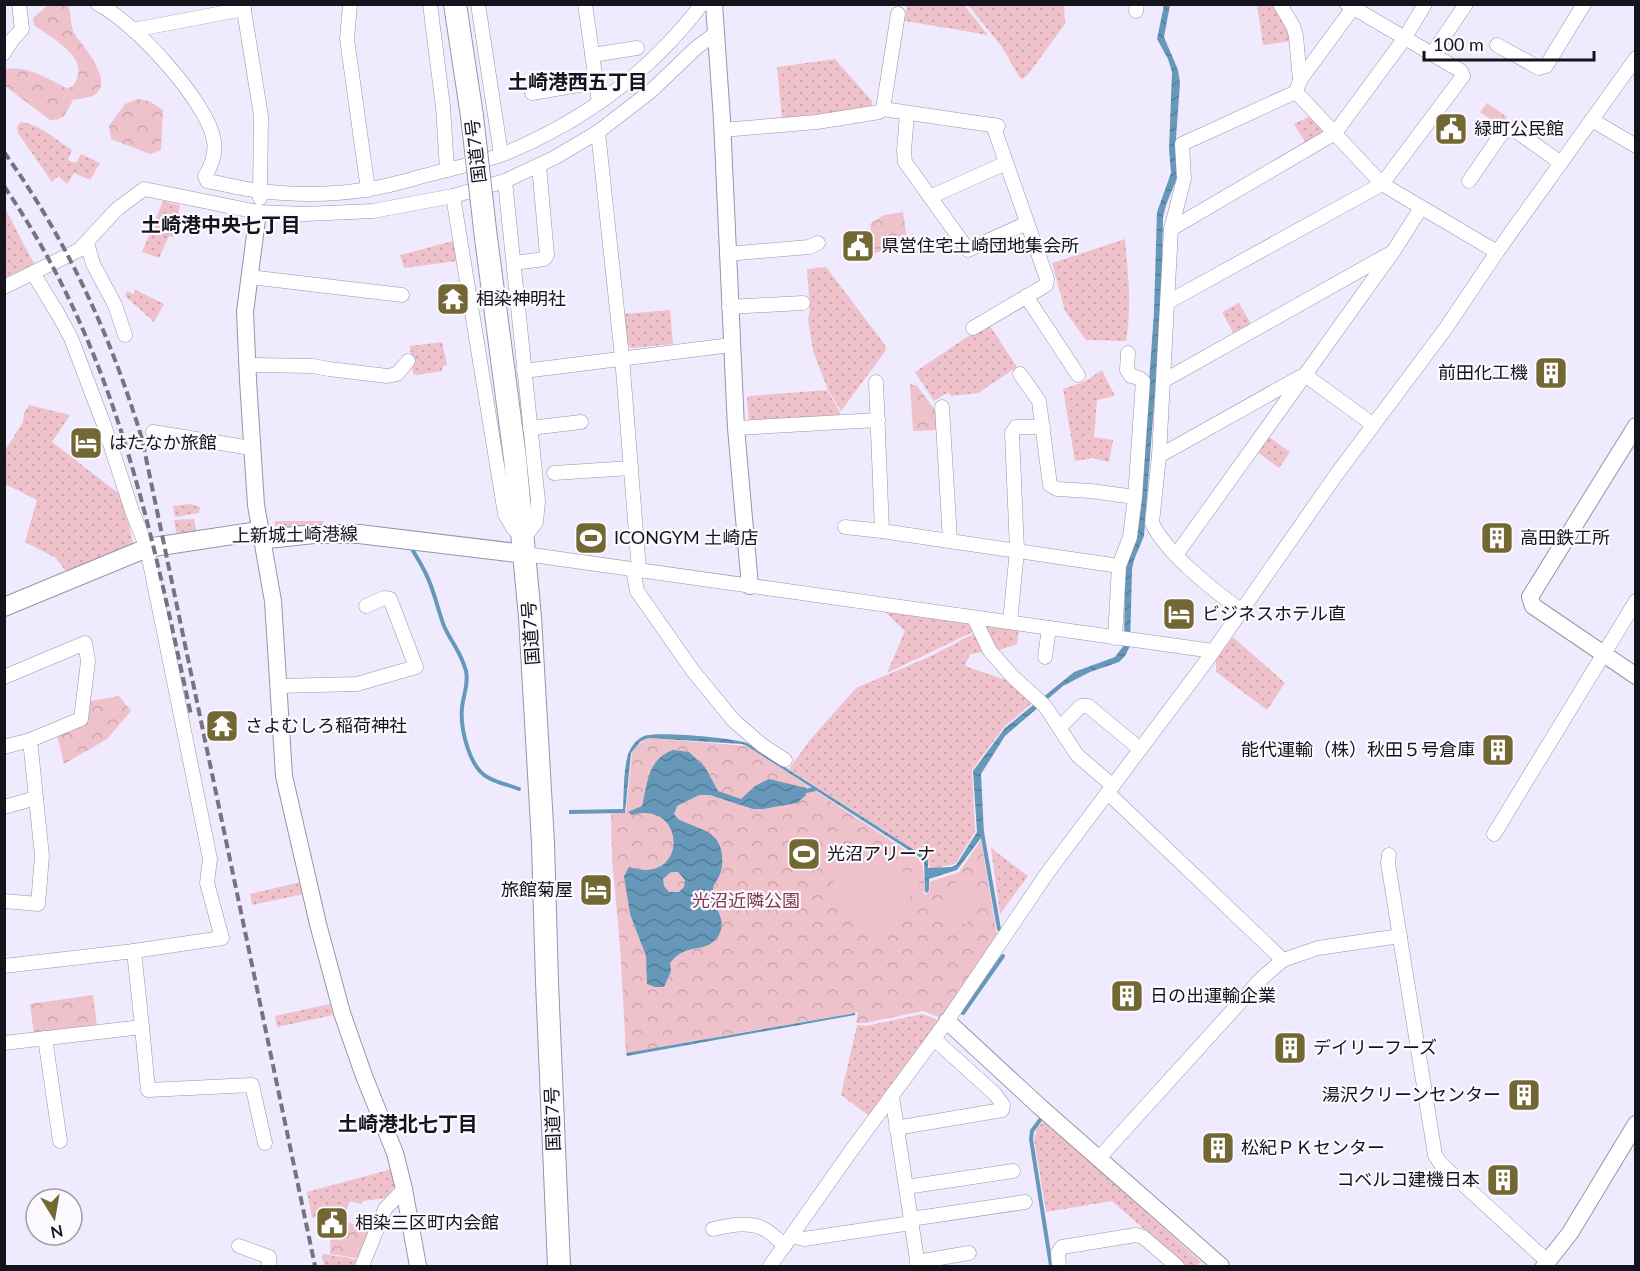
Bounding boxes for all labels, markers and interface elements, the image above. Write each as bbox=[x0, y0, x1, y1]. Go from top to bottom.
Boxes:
scale bar bbox=[1424, 24, 1594, 62]
text: 100 m bbox=[1433, 33, 1484, 55]
district label: 土崎港西五丁目 bbox=[508, 69, 648, 93]
public building icon: 緑町公民館 bbox=[1433, 111, 1469, 147]
place label: 緑町公民館 bbox=[1474, 117, 1564, 139]
street label: 国道7号 bbox=[460, 118, 490, 184]
district label: 土崎港中央七丁目 bbox=[141, 212, 301, 236]
public building icon: 県営住宅土崎団地集会所 bbox=[840, 228, 876, 264]
place label: 県営住宅土崎団地集会所 bbox=[881, 234, 1079, 256]
temple icon: 相染神明社 bbox=[435, 281, 471, 317]
place label: 相染神明社 bbox=[476, 287, 566, 309]
building icon: 前田化工機 bbox=[1533, 355, 1569, 391]
place label: 前田化工機 bbox=[1438, 361, 1528, 383]
hotel icon: はたなか旅館 bbox=[68, 425, 104, 461]
place label: はたなか旅館 bbox=[109, 431, 217, 453]
sports icon: ICONGYM 土崎店 bbox=[573, 520, 609, 556]
building icon: 高田鉄工所 bbox=[1479, 520, 1515, 556]
street label: 上新城土崎港線 bbox=[232, 522, 358, 546]
place label: ICONGYM 土崎店 bbox=[614, 526, 758, 548]
place label: 高田鉄工所 bbox=[1520, 526, 1610, 548]
hotel icon: ビジネスホテル直 bbox=[1161, 596, 1197, 632]
street label: 国道7号 bbox=[517, 600, 543, 666]
place label: ビジネスホテル直 bbox=[1202, 602, 1346, 624]
temple icon: さよむしろ稲荷神社 bbox=[204, 708, 240, 744]
place label: さよむしろ稲荷神社 bbox=[245, 714, 407, 736]
building icon: 能代運輸（株）秋田５号倉庫 bbox=[1480, 732, 1516, 768]
place label: 能代運輸（株）秋田５号倉庫 bbox=[1241, 738, 1475, 760]
sports icon: 光沼アリーナ bbox=[786, 836, 822, 872]
place label: 光沼アリーナ bbox=[827, 842, 935, 864]
hotel icon: 旅館菊屋 bbox=[578, 872, 614, 908]
place label: 旅館菊屋 bbox=[501, 878, 573, 900]
park label: 光沼近隣公園 bbox=[692, 889, 800, 911]
building icon: 日の出運輸企業 bbox=[1109, 978, 1145, 1014]
place label: 日の出運輸企業 bbox=[1150, 984, 1276, 1006]
building icon: デイリーフーズ bbox=[1272, 1030, 1308, 1066]
place label: デイリーフーズ bbox=[1313, 1036, 1437, 1058]
building icon: 湯沢クリーンセンター bbox=[1506, 1077, 1542, 1113]
place label: 湯沢クリーンセンター bbox=[1322, 1083, 1501, 1105]
street label: 国道7号 bbox=[540, 1086, 564, 1152]
district label: 土崎港北七丁目 bbox=[338, 1111, 478, 1135]
building icon: 松紀ＰＫセンター bbox=[1200, 1130, 1236, 1166]
place label: 松紀ＰＫセンター bbox=[1241, 1136, 1385, 1158]
building icon: コベルコ建機日本 bbox=[1485, 1162, 1521, 1198]
place label: コベルコ建機日本 bbox=[1336, 1168, 1480, 1190]
north arrow bbox=[24, 1187, 84, 1247]
public building icon: 相染三区町内会館 bbox=[314, 1205, 350, 1241]
place label: 相染三区町内会館 bbox=[355, 1211, 499, 1233]
text: N bbox=[49, 1222, 65, 1243]

